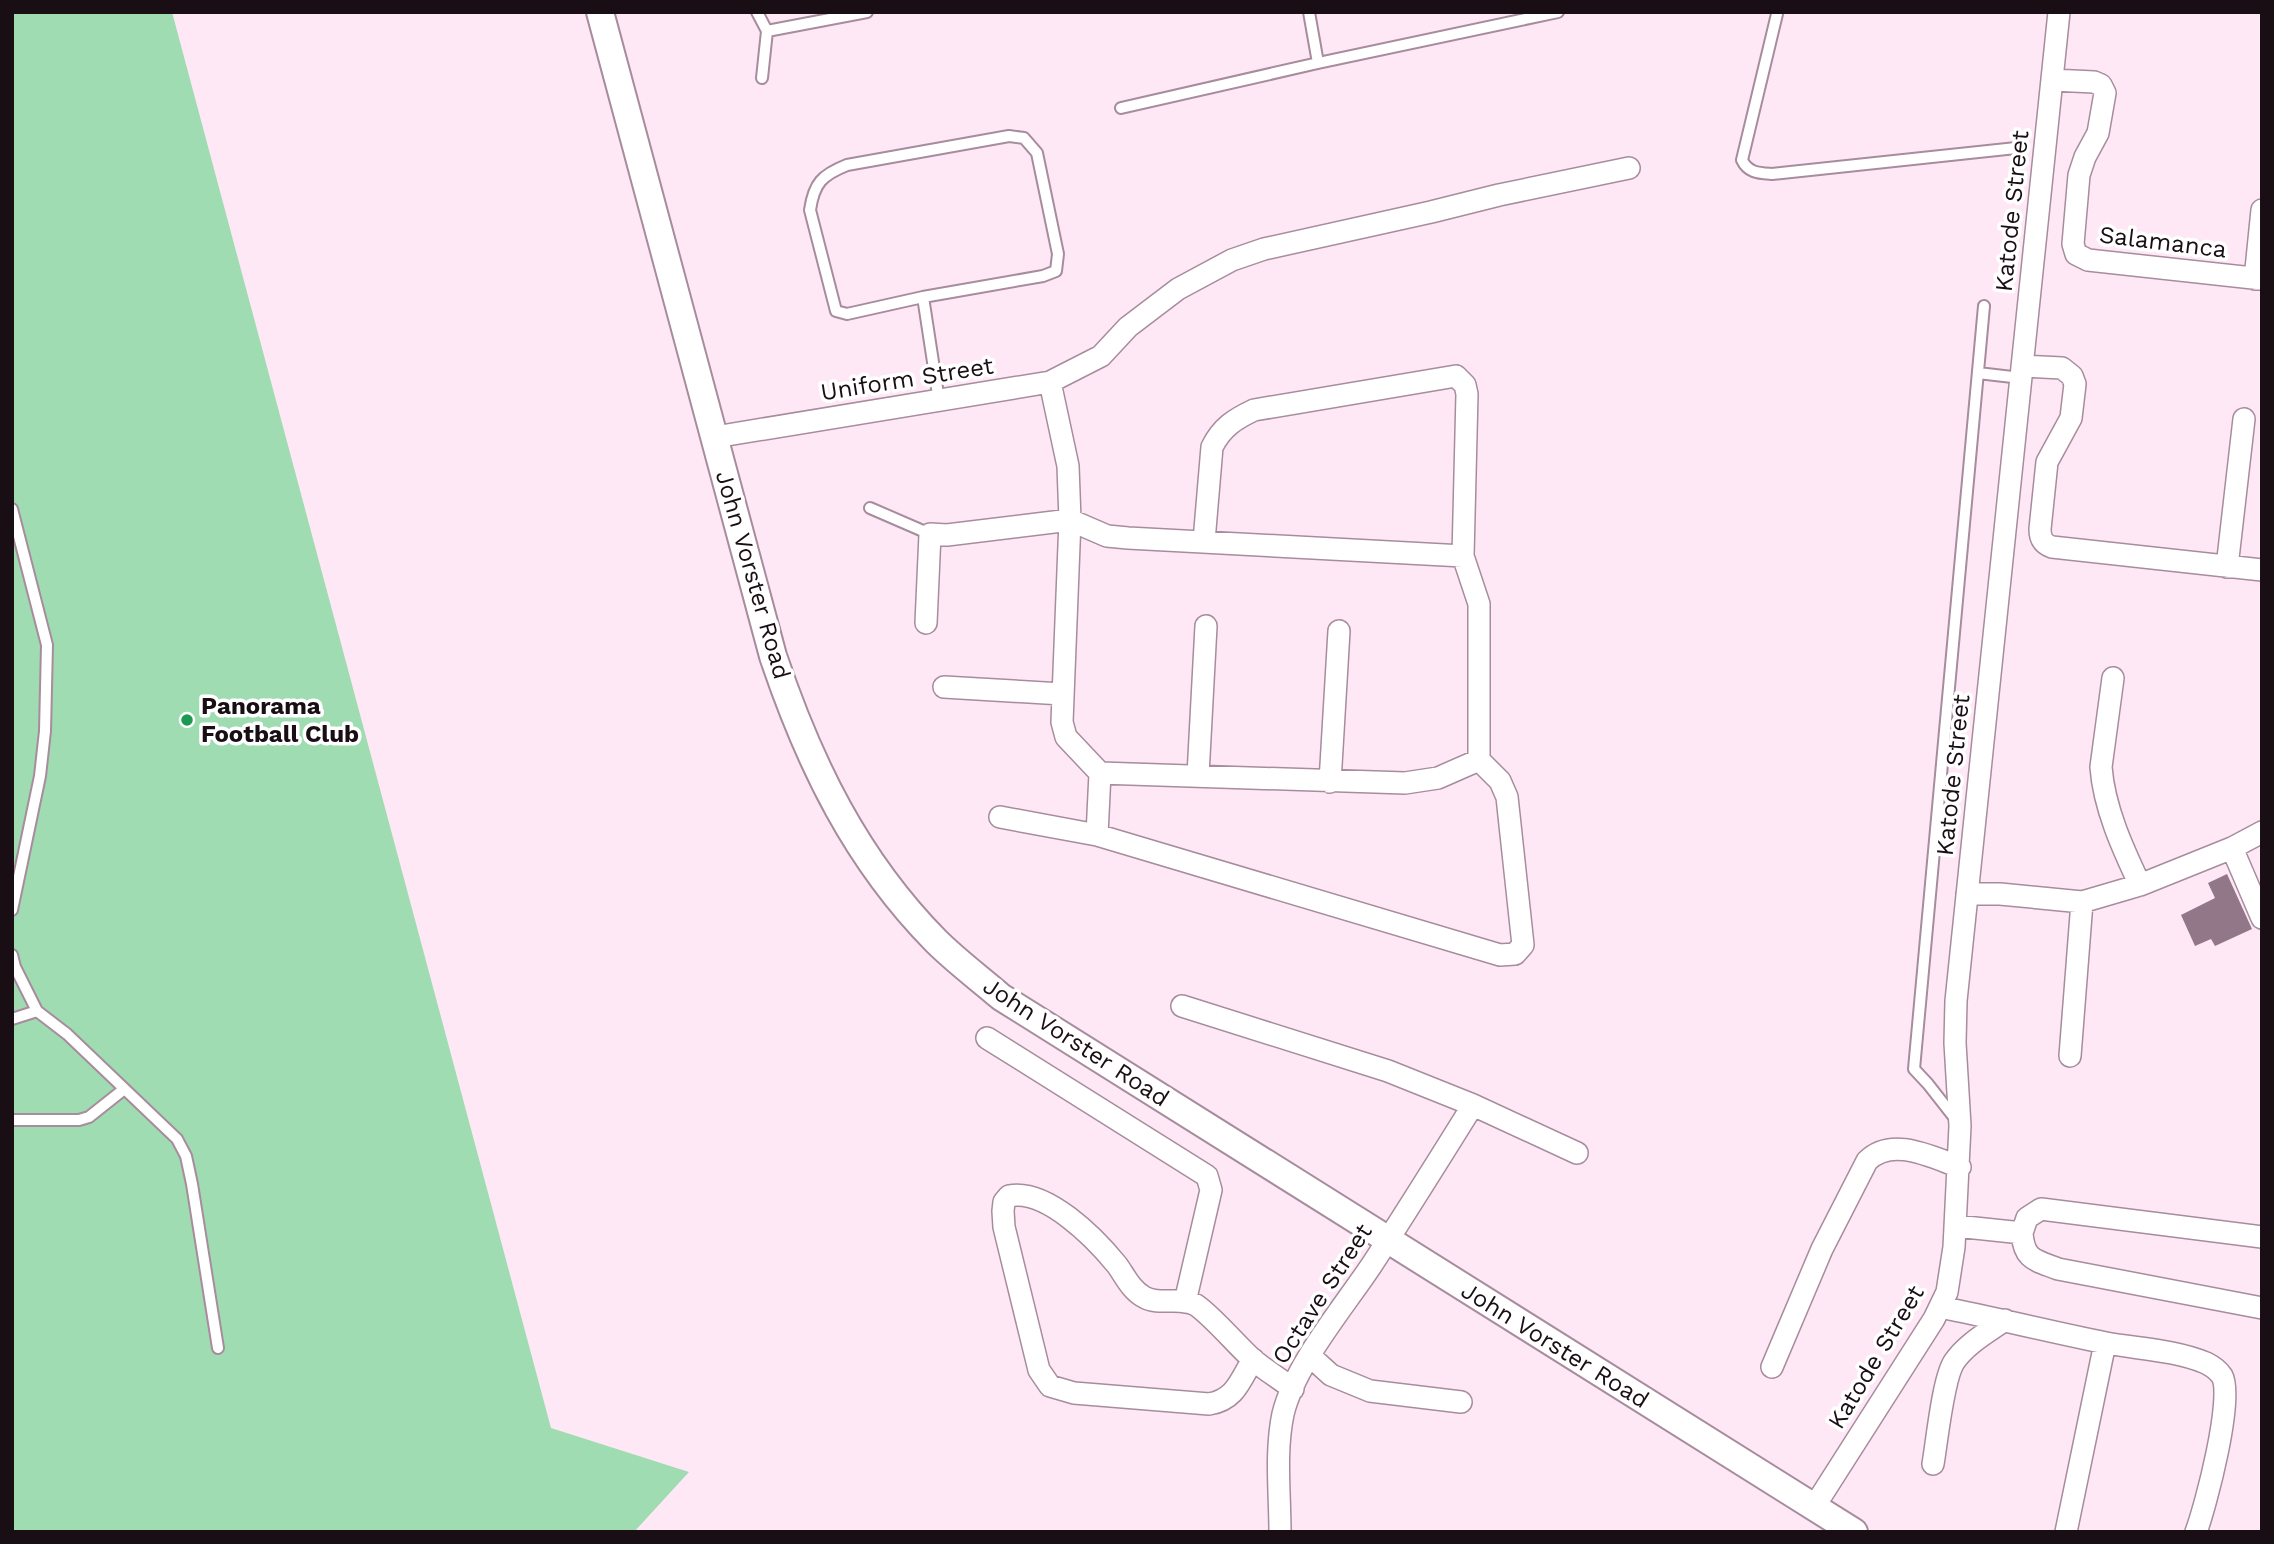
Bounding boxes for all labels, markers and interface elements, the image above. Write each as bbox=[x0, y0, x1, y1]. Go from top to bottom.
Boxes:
street label: Katode Street bbox=[1990, 129, 2034, 293]
street label: Salamanca bbox=[2098, 220, 2228, 264]
street label: Uniform Street bbox=[819, 352, 995, 406]
street label: John Vorster Road bbox=[710, 468, 796, 682]
place label: Panorama Football Club bbox=[201, 692, 359, 748]
street label: Katode Street bbox=[1931, 693, 1975, 857]
marker: Panorama Football Club bbox=[179, 712, 195, 728]
street label: John Vorster Road bbox=[978, 972, 1174, 1112]
street label: Octave Street bbox=[1266, 1219, 1378, 1369]
street label: John Vorster Road bbox=[1456, 1276, 1654, 1414]
street label: Katode Street bbox=[1822, 1280, 1930, 1434]

